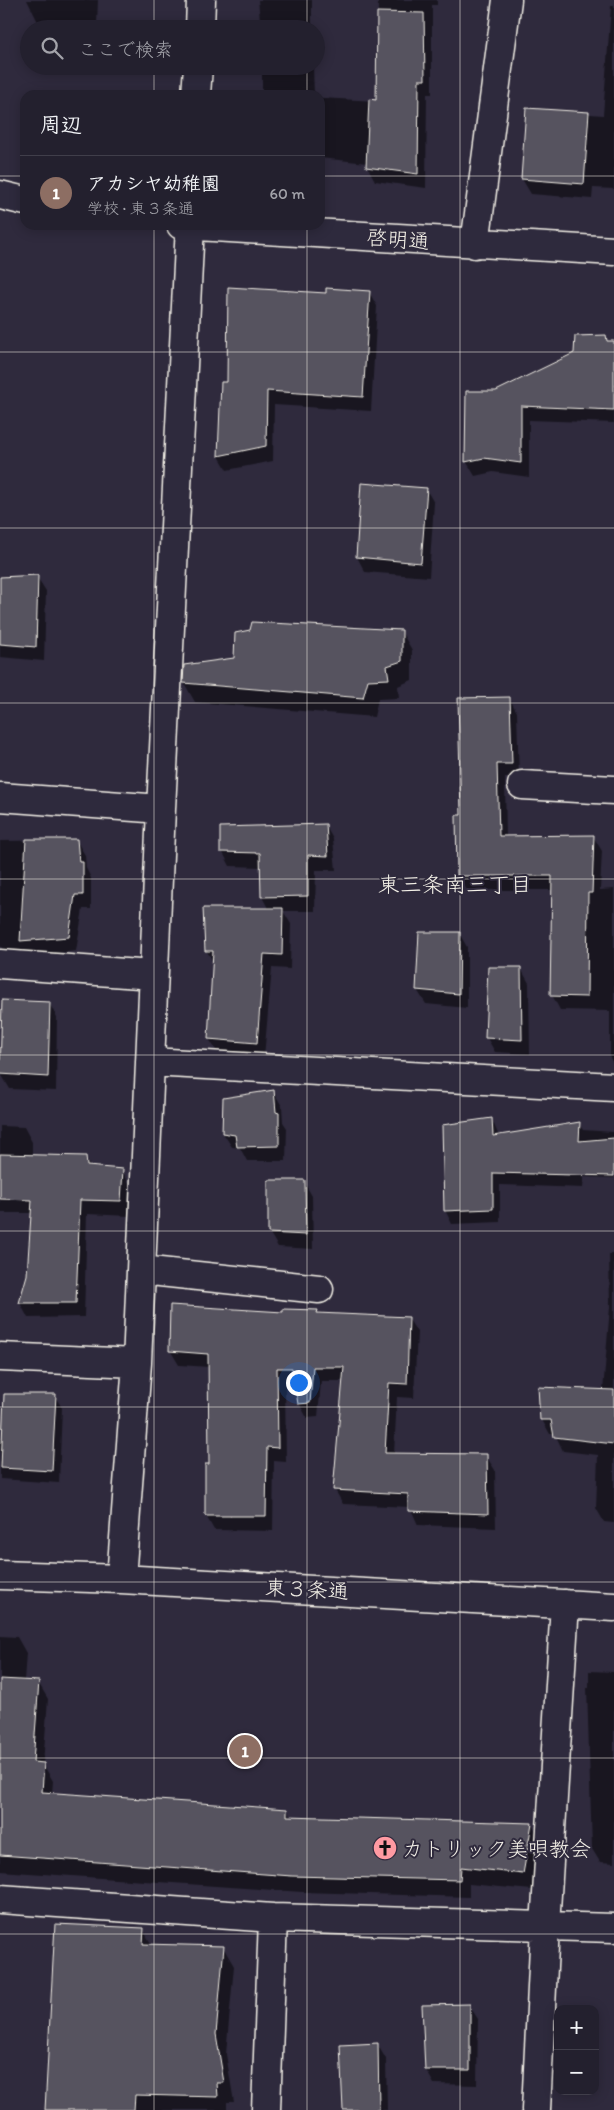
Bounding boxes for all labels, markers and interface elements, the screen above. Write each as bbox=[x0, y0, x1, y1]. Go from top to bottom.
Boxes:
search box bbox=[20, 20, 325, 75]
icon: search bbox=[38, 34, 66, 62]
text: ここで検索 bbox=[78, 38, 173, 61]
text: 周辺 bbox=[40, 112, 82, 137]
text: アカシヤ幼稚園 bbox=[87, 172, 220, 195]
text: 1 bbox=[52, 184, 60, 203]
text: 60 m bbox=[270, 184, 305, 203]
text: 学校 · 東３条通 bbox=[87, 199, 194, 218]
street label: 啓明通 bbox=[366, 224, 430, 254]
district label: 東三条南三丁目 bbox=[378, 871, 532, 898]
your location bbox=[286, 1370, 312, 1396]
street label: 東３条通 bbox=[264, 1574, 350, 1604]
pin: 1 bbox=[229, 1732, 261, 1770]
church icon: カトリック美唄教会 bbox=[372, 1835, 398, 1861]
place label: カトリック美唄教会 bbox=[402, 1836, 591, 1861]
map controls bbox=[554, 2005, 599, 2095]
button: + bbox=[554, 2005, 599, 2050]
button: − bbox=[554, 2050, 599, 2095]

